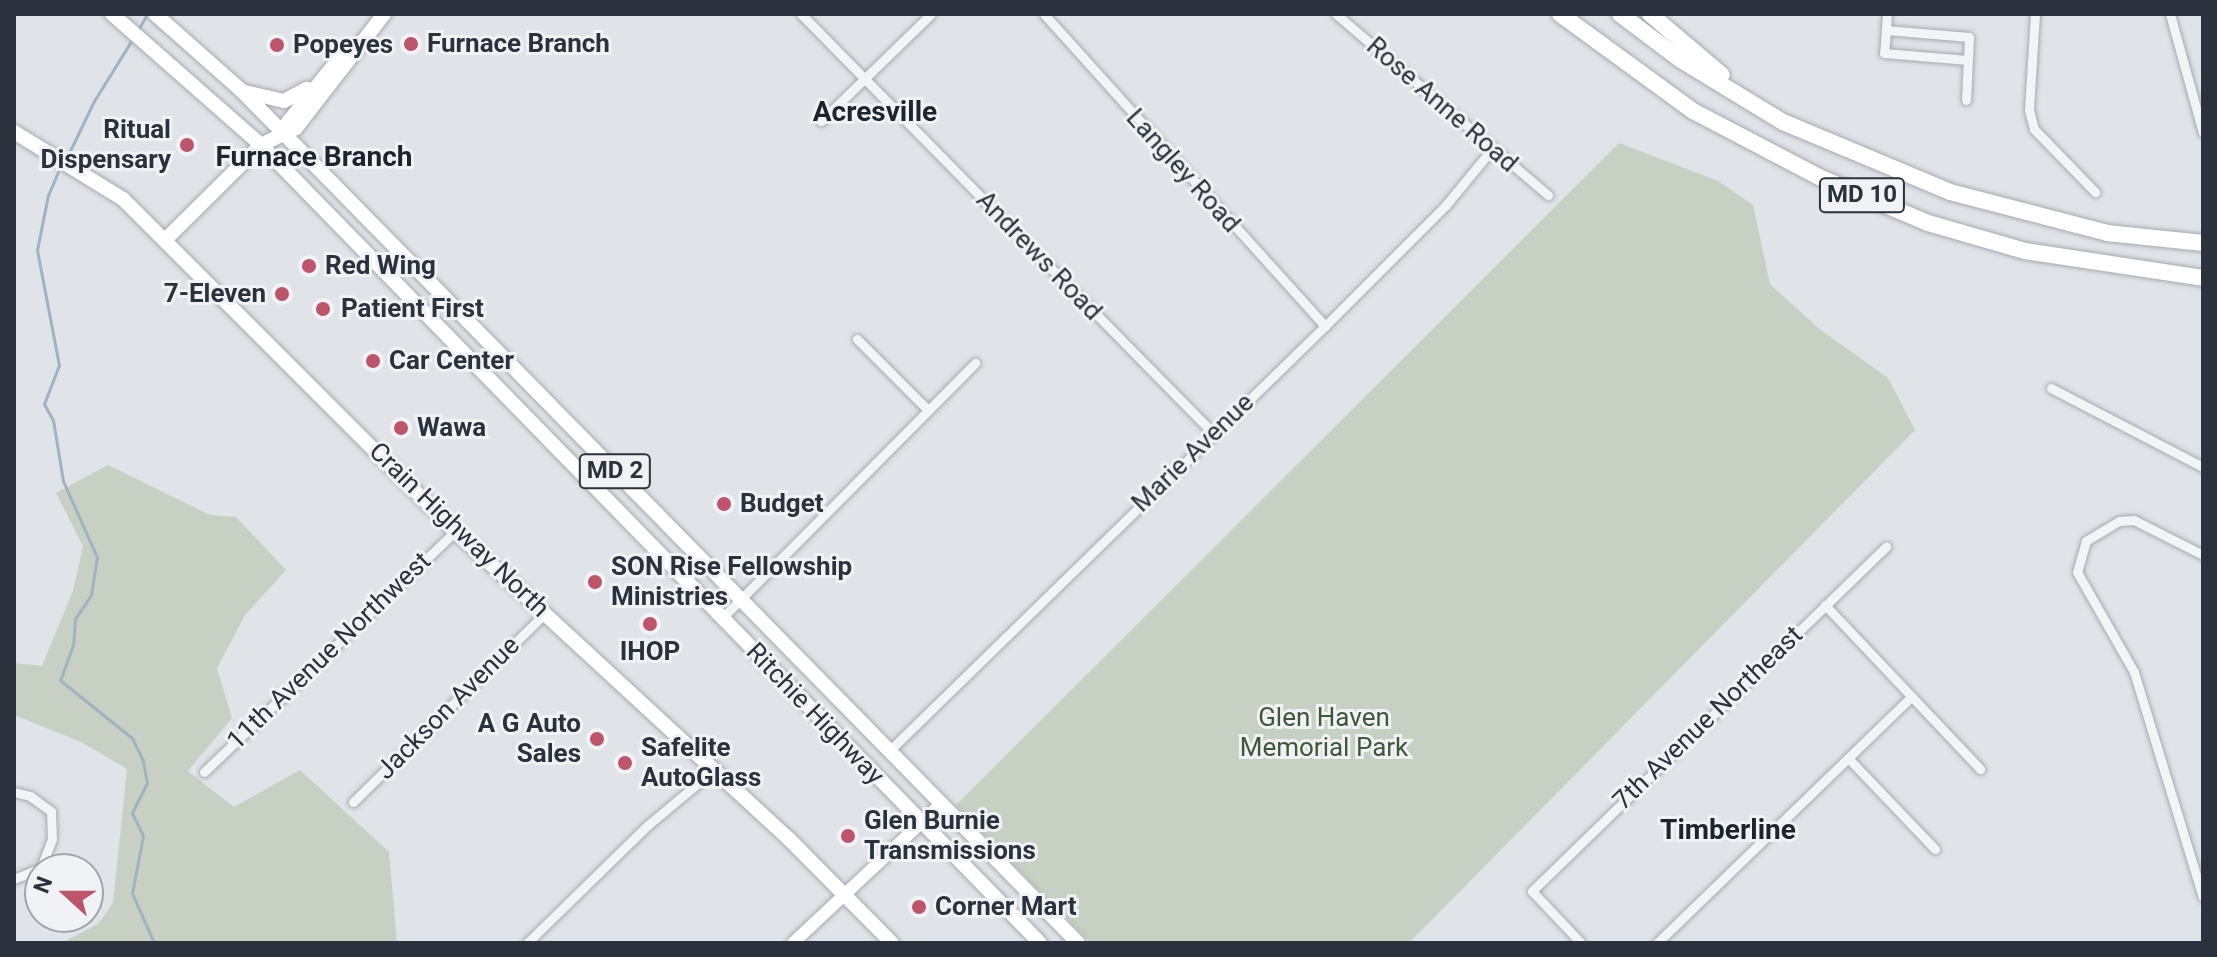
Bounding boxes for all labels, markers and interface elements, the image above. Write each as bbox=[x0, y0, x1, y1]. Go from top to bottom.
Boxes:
place label: Furnace Branch bbox=[427, 28, 610, 60]
place label: Popeyes bbox=[293, 29, 393, 61]
street label: Rose Anne Road bbox=[1360, 31, 1524, 179]
marker: Furnace Branch bbox=[402, 35, 420, 53]
marker: Popeyes bbox=[268, 36, 286, 54]
district label: Acresville bbox=[813, 95, 937, 129]
street label: Langley Road bbox=[1119, 103, 1247, 239]
place label: Ritual Dispensary bbox=[41, 114, 171, 176]
marker: Ritual Dispensary bbox=[178, 136, 196, 154]
district label: Furnace Branch bbox=[216, 140, 412, 174]
road number: MD 10 bbox=[1818, 175, 1906, 215]
street label: Andrews Road bbox=[970, 185, 1108, 327]
place label: Red Wing bbox=[325, 250, 436, 282]
marker: Red Wing bbox=[300, 257, 318, 275]
place label: 7-Eleven bbox=[164, 278, 266, 310]
marker: 7-Eleven bbox=[273, 285, 291, 303]
place label: Patient First bbox=[341, 293, 484, 325]
marker: Patient First bbox=[312, 298, 334, 320]
place label: Car Center bbox=[389, 345, 514, 377]
marker: Car Center bbox=[364, 352, 382, 370]
street label: Marie Avenue bbox=[1126, 387, 1260, 519]
place label: Wawa bbox=[417, 412, 486, 444]
marker: Wawa bbox=[392, 419, 410, 437]
street label: Crain Highway North bbox=[362, 436, 556, 624]
road number: MD 2 bbox=[577, 451, 653, 491]
place label: Budget bbox=[740, 488, 823, 520]
marker: Budget bbox=[715, 495, 733, 513]
street label: 11th Avenue Northwest bbox=[221, 546, 437, 756]
place label: SON Rise Fellowship Ministries bbox=[611, 551, 852, 612]
marker: SON Rise Fellowship Ministries bbox=[586, 573, 604, 591]
marker: IHOP bbox=[641, 615, 659, 633]
street label: 7th Avenue Northeast bbox=[1607, 620, 1809, 816]
street label: Jackson Avenue bbox=[370, 630, 526, 786]
place label: IHOP bbox=[620, 636, 680, 668]
street label: Ritchie Highway bbox=[740, 637, 890, 791]
park label: Glen Haven Memorial Park bbox=[1240, 702, 1408, 764]
place label: A G Auto Sales bbox=[478, 708, 581, 770]
marker: A G Auto Sales bbox=[588, 730, 606, 748]
place label: Safelite AutoGlass bbox=[641, 732, 761, 794]
marker: Safelite AutoGlass bbox=[616, 754, 634, 772]
place label: Glen Burnie Transmissions bbox=[864, 805, 1036, 866]
district label: Timberline bbox=[1660, 813, 1796, 847]
marker: Glen Burnie Transmissions bbox=[839, 827, 857, 845]
north arrow bbox=[24, 853, 104, 933]
text: N bbox=[29, 873, 57, 897]
place label: Corner Mart bbox=[935, 891, 1076, 923]
marker: Corner Mart bbox=[910, 898, 928, 916]

